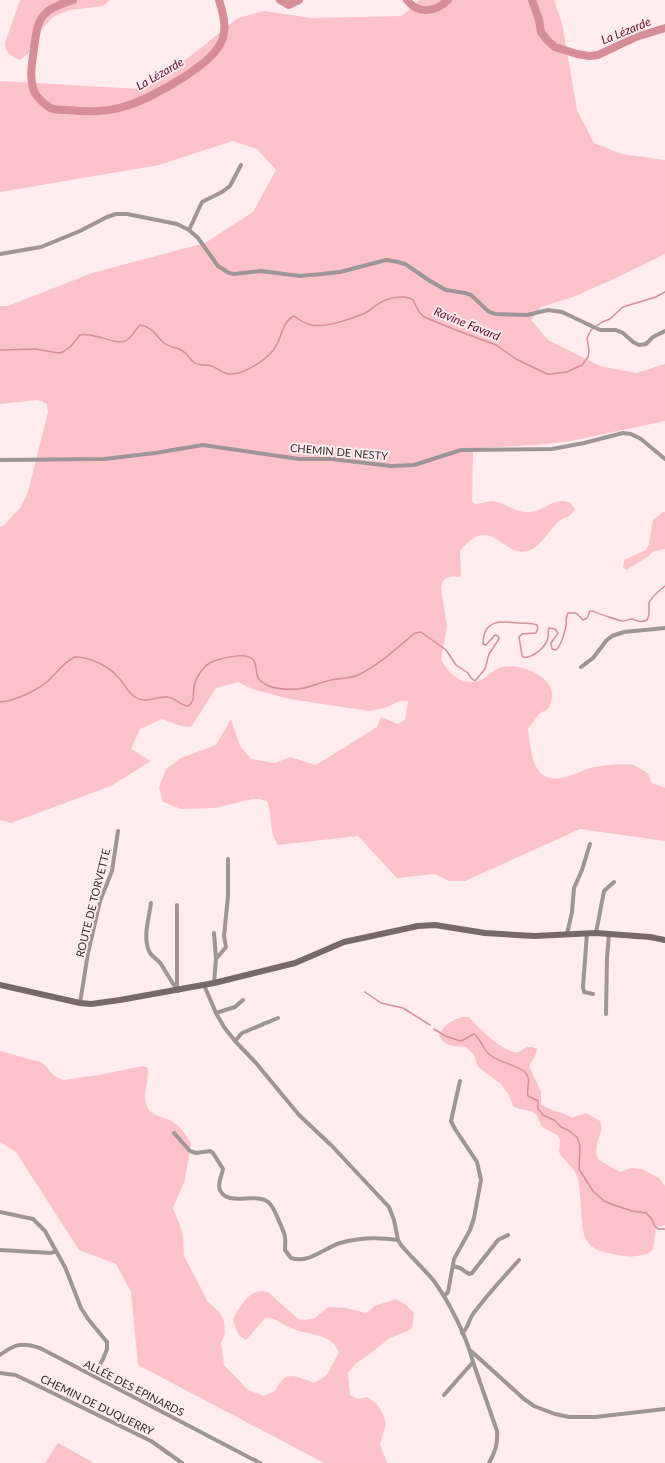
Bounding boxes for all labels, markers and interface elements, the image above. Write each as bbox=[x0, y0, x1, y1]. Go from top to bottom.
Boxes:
water label: La Lézarde bbox=[599, 14, 653, 47]
water label: La Lézarde bbox=[133, 54, 186, 93]
water label: Ravine Favard bbox=[432, 303, 503, 344]
street label: CHEMIN DE NESTY bbox=[290, 441, 389, 462]
street label: ROUTE DE TORVETTE bbox=[73, 847, 112, 958]
street label: ALLÉE DES EPINARDS bbox=[82, 1357, 187, 1419]
street label: CHEMIN DE DUQUERRY bbox=[39, 1371, 156, 1438]

